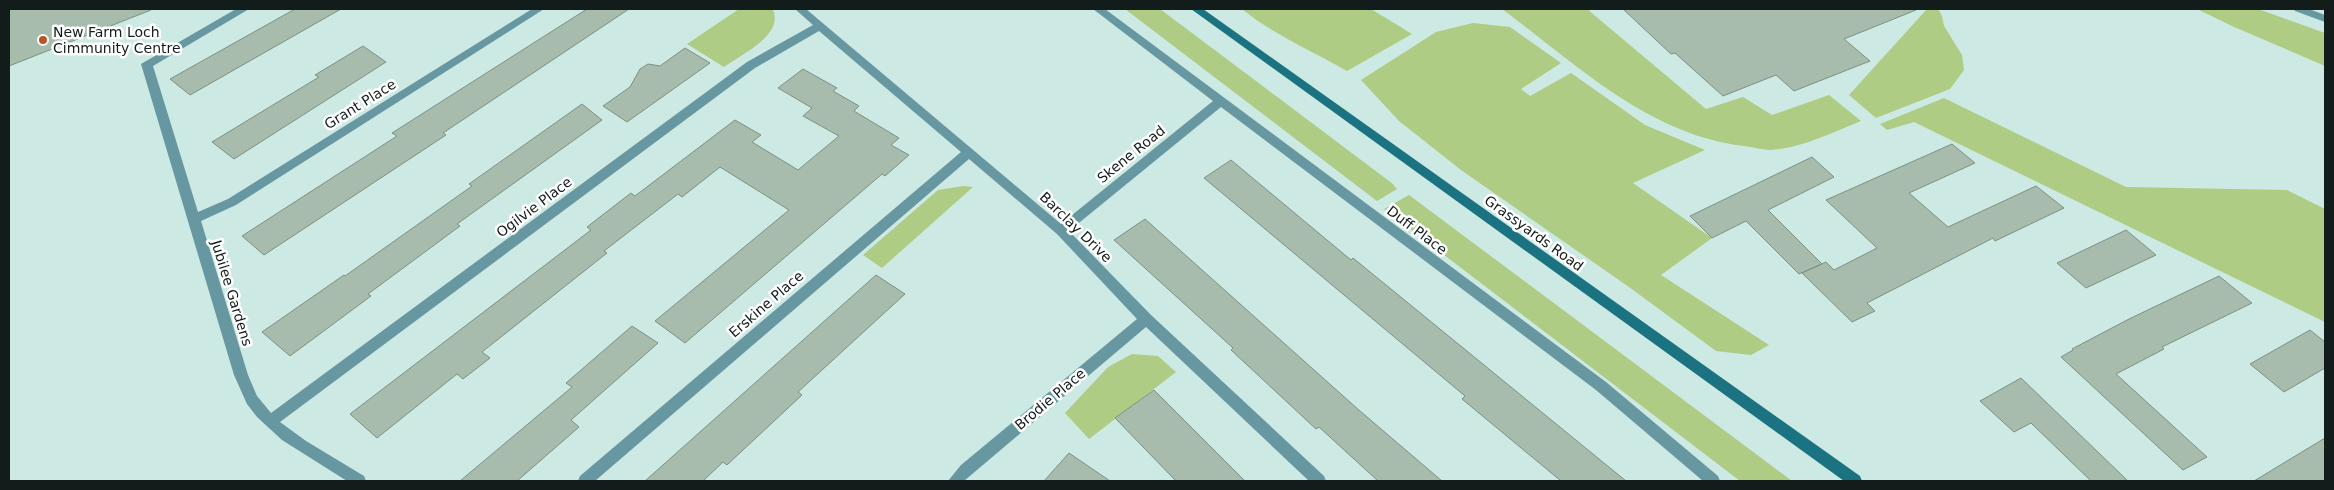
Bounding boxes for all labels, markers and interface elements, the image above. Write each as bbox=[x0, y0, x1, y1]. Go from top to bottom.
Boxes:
place label: New Farm Loch Cimmunity Centre bbox=[53, 24, 181, 56]
marker: New Farm Loch Cimmunity Centre bbox=[37, 34, 49, 46]
street label: Grant Place bbox=[321, 76, 399, 132]
street label: Skene Road bbox=[1094, 122, 1168, 186]
street label: Ogilvie Place bbox=[493, 173, 575, 241]
street label: Barclay Drive bbox=[1037, 189, 1115, 265]
street label: Grassyards Road bbox=[1482, 192, 1586, 274]
street label: Duff Place bbox=[1384, 202, 1450, 258]
street label: Jubilee Gardens bbox=[208, 237, 256, 348]
street label: Erskine Place bbox=[726, 267, 806, 341]
street label: Brodie Place bbox=[1012, 365, 1088, 433]

